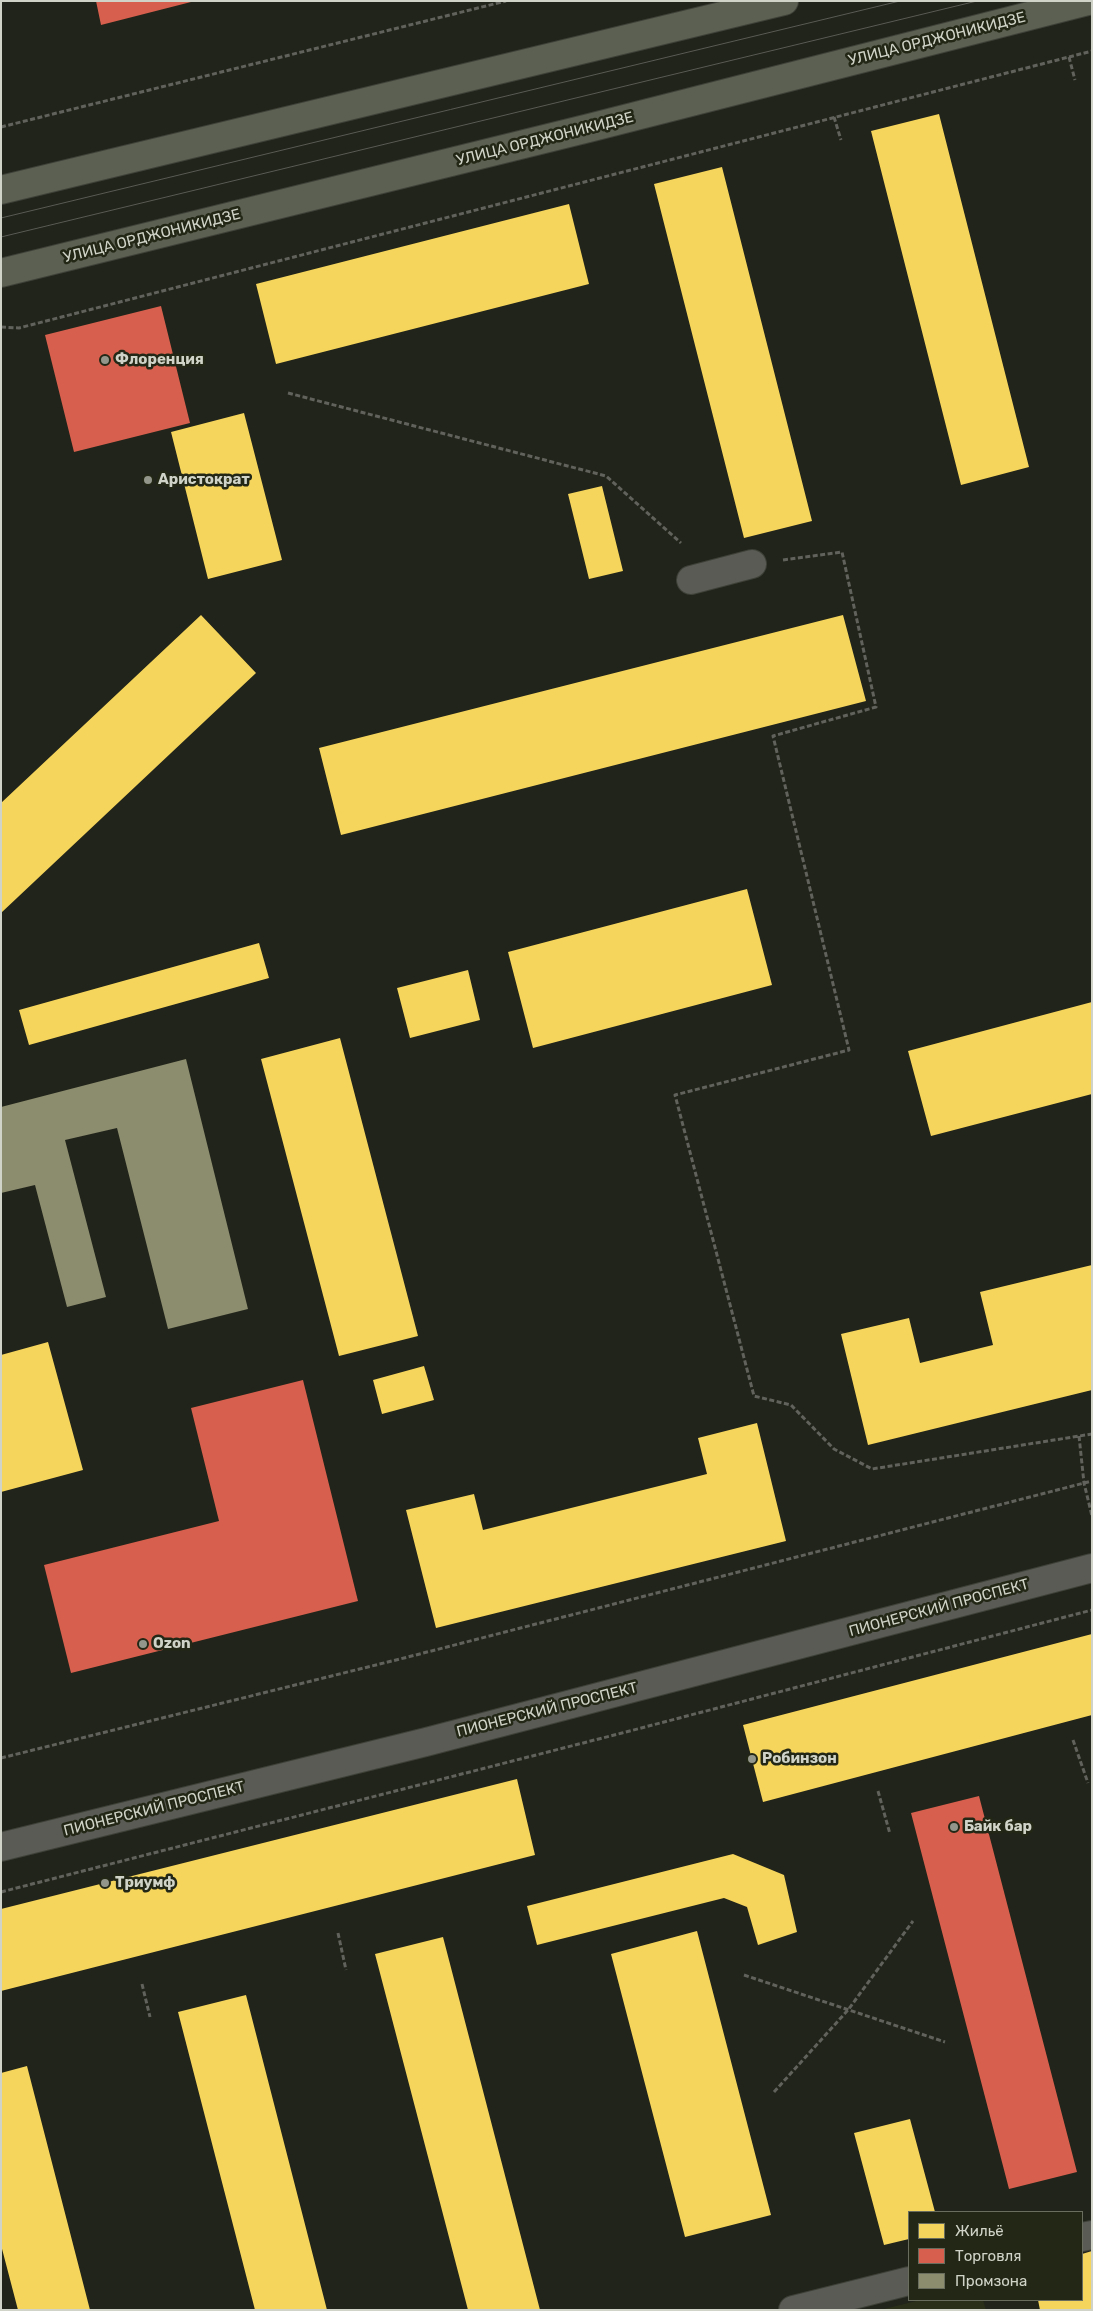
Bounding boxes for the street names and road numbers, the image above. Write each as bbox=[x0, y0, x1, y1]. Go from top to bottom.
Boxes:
street label: УЛИЦА ОРДЖОНИКИДЗЕ bbox=[847, 8, 1027, 70]
street label: УЛИЦА ОРДЖОНИКИДЗЕ bbox=[455, 108, 635, 170]
street label: УЛИЦА ОРДЖОНИКИДЗЕ bbox=[62, 205, 242, 267]
street label: ПИОНЕРСКИЙ ПРОСПЕКТ bbox=[847, 1575, 1031, 1641]
street label: ПИОНЕРСКИЙ ПРОСПЕКТ bbox=[455, 1679, 639, 1741]
street label: ПИОНЕРСКИЙ ПРОСПЕКТ bbox=[62, 1778, 246, 1840]

